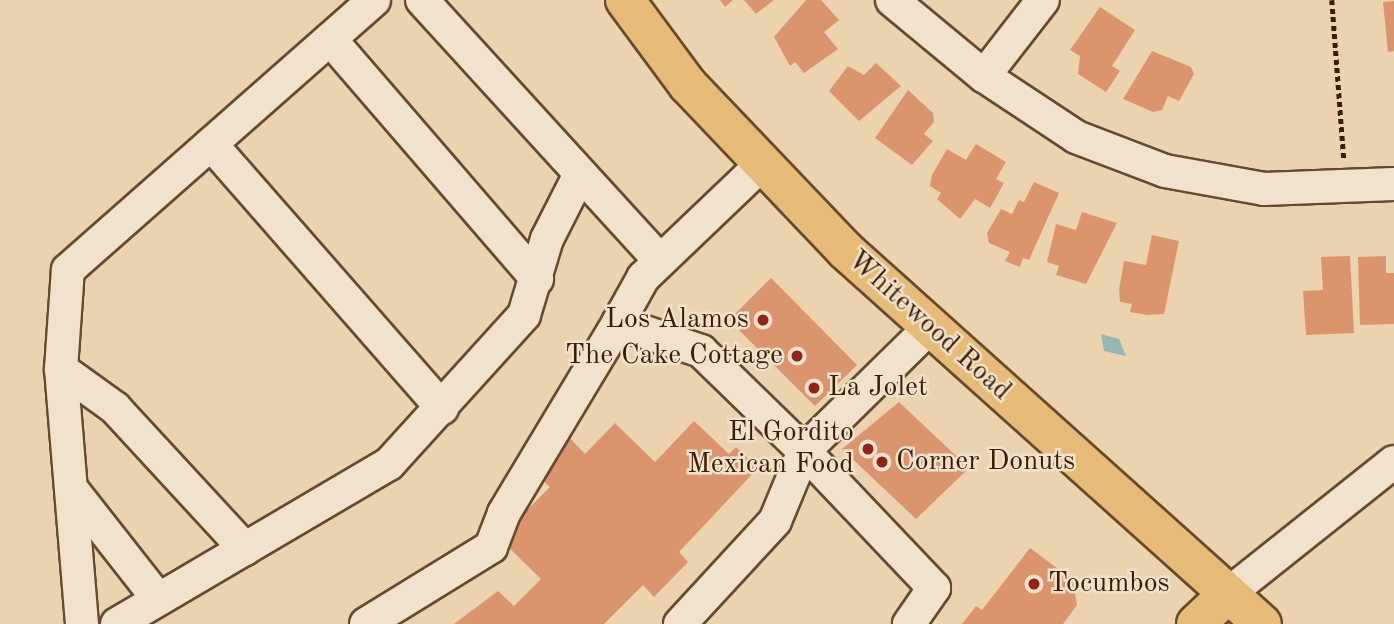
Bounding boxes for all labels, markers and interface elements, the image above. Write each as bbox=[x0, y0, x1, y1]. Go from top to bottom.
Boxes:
street label: Whitewood Road bbox=[840, 244, 1018, 408]
place label: Los Alamos bbox=[605, 303, 749, 337]
marker: Los Alamos bbox=[755, 312, 771, 328]
place label: The Cake Cottage bbox=[565, 339, 783, 373]
marker: The Cake Cottage bbox=[789, 348, 805, 364]
place label: La Jolet bbox=[828, 371, 928, 405]
marker: La Jolet bbox=[806, 380, 822, 396]
place label: El Gordito Mexican Food bbox=[687, 416, 854, 482]
marker: El Gordito Mexican Food bbox=[860, 441, 876, 457]
place label: Corner Donuts bbox=[896, 445, 1075, 479]
marker: Corner Donuts bbox=[874, 454, 890, 470]
place label: Tocumbos bbox=[1048, 567, 1170, 601]
marker: Tocumbos bbox=[1026, 576, 1042, 592]

